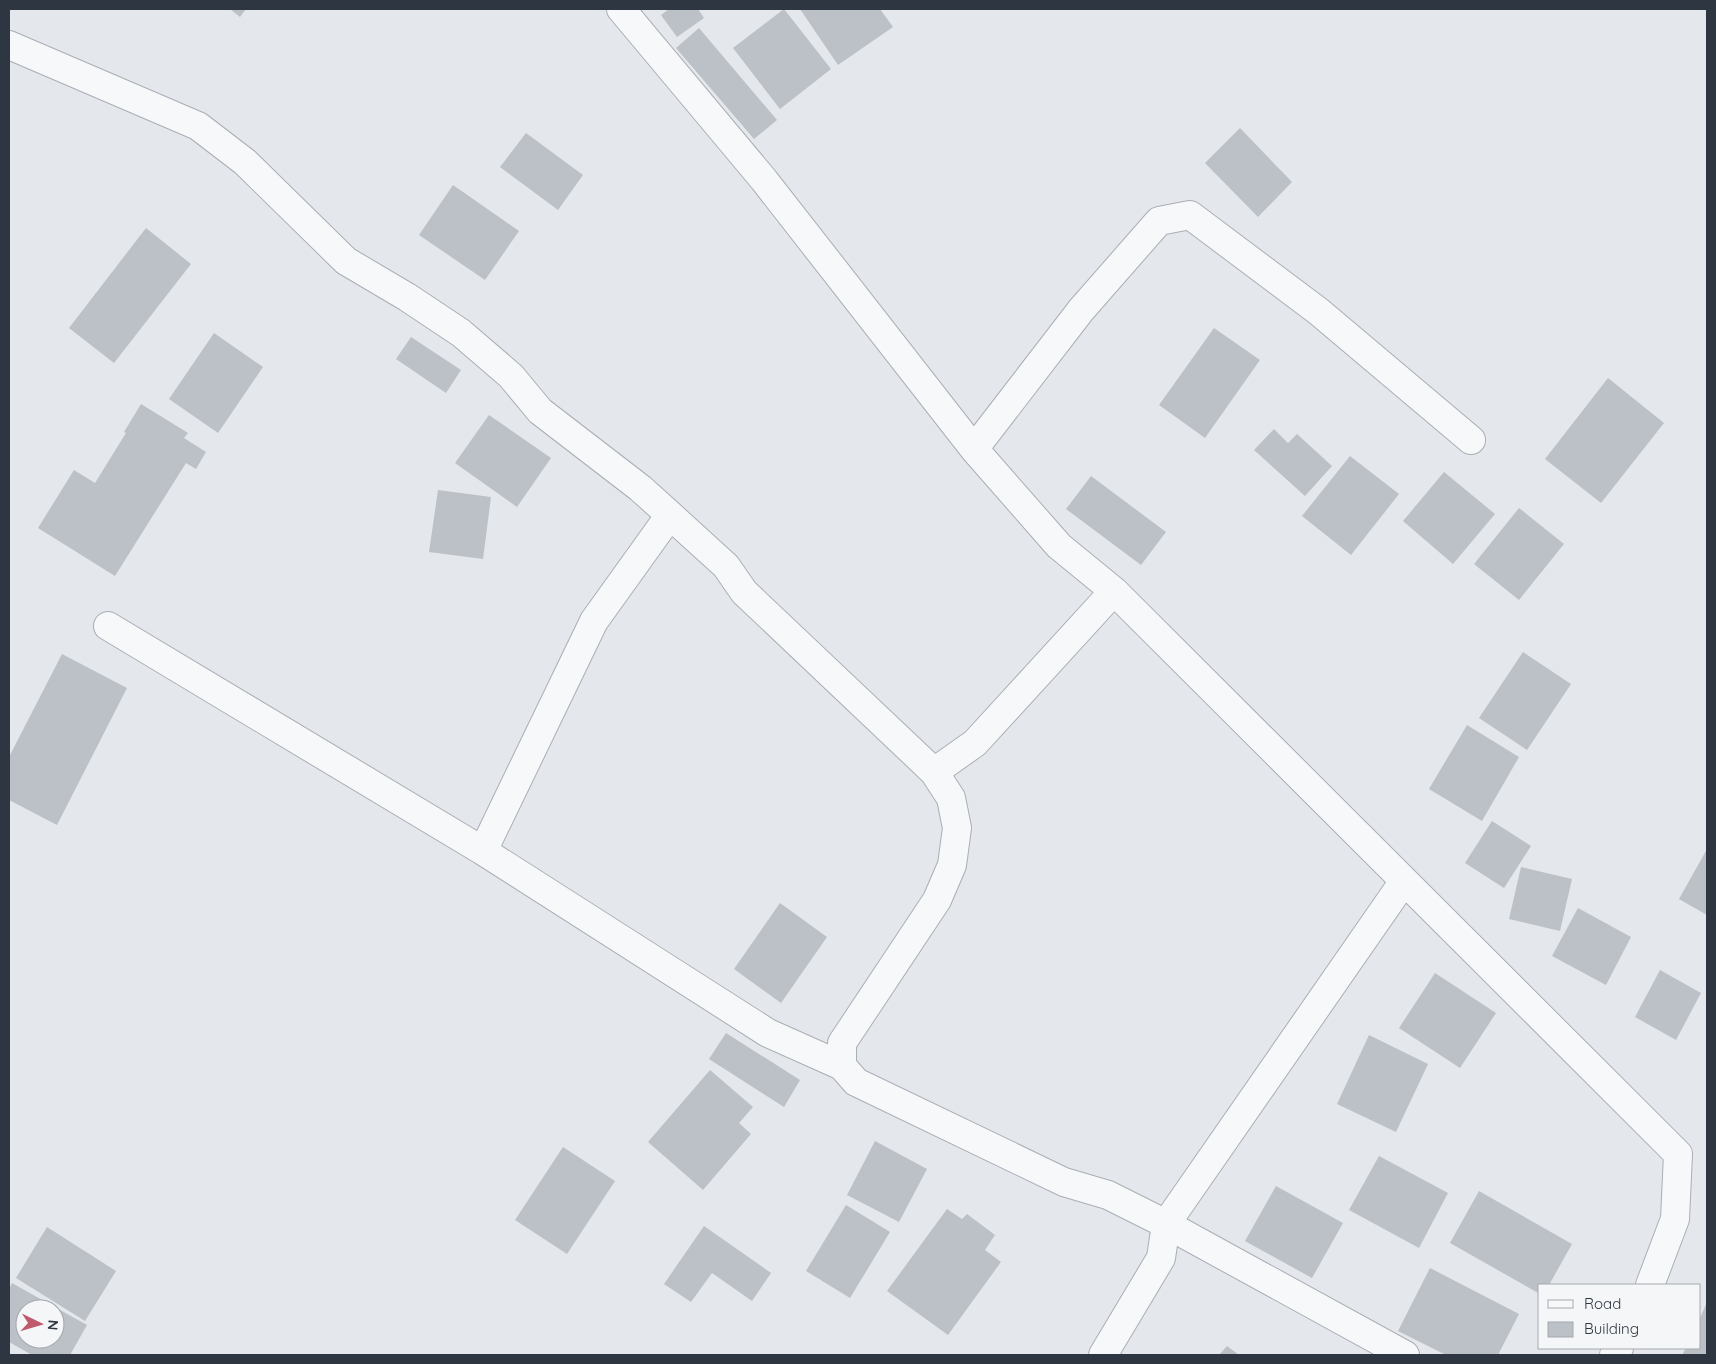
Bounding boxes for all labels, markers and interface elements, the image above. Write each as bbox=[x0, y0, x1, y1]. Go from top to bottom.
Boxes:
legend bbox=[1538, 1284, 1701, 1349]
text: Road bbox=[1584, 1294, 1621, 1313]
north arrow bbox=[15, 1299, 65, 1349]
text: N bbox=[44, 1319, 62, 1331]
text: Building bbox=[1584, 1319, 1639, 1338]

